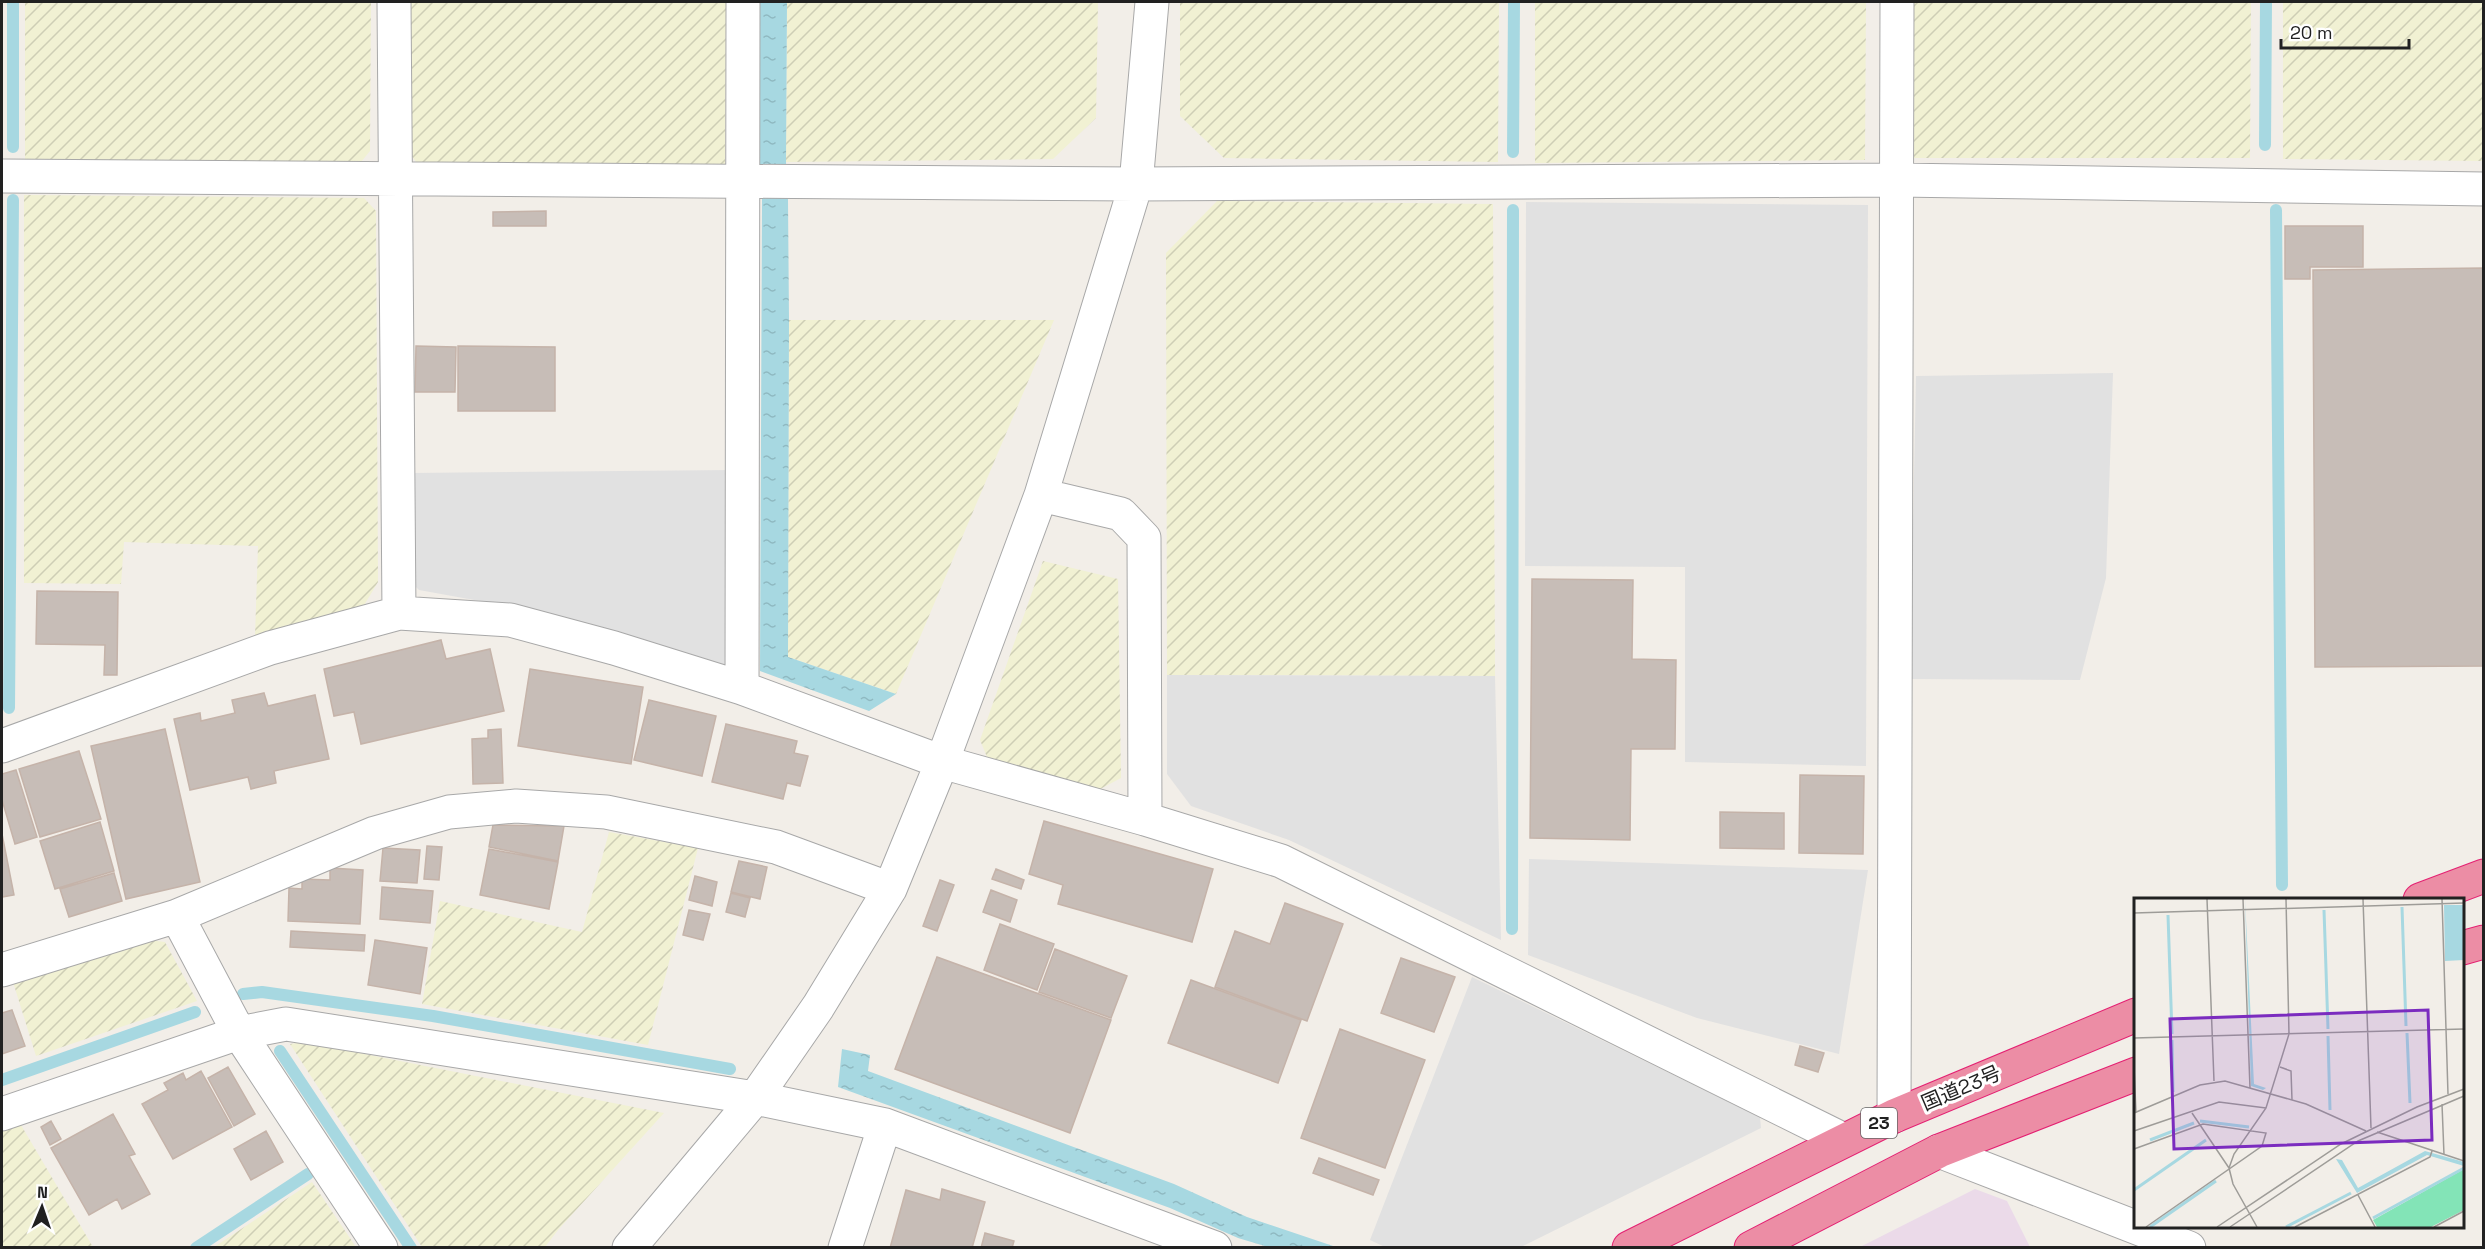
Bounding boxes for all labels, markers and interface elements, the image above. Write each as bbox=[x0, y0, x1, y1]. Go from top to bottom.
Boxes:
scale bar bbox=[2281, 12, 2408, 50]
text: 20 m bbox=[2290, 21, 2333, 44]
inset map bbox=[2134, 898, 2464, 1228]
street label: 国道23号 bbox=[1917, 1060, 2005, 1116]
road number: 23 bbox=[1861, 1108, 1897, 1138]
north arrow bbox=[12, 1177, 72, 1237]
text: N bbox=[37, 1182, 48, 1203]

